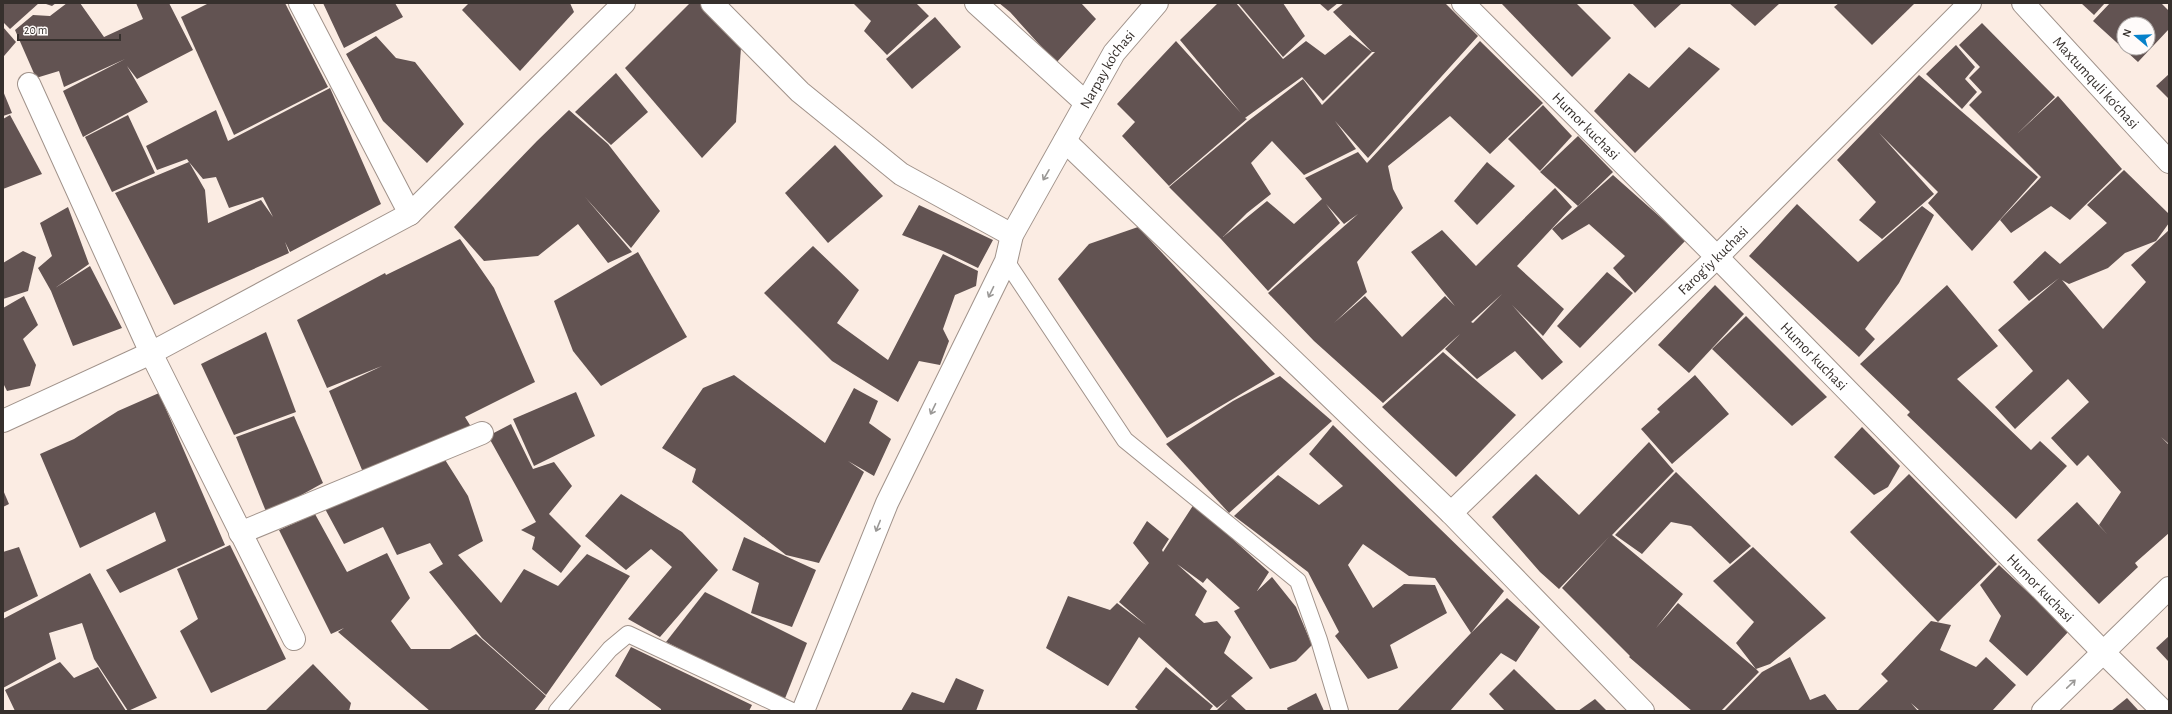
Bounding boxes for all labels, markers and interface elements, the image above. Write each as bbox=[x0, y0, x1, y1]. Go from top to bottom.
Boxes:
scale bar bbox=[18, 16, 120, 42]
north arrow bbox=[2116, 16, 2156, 56]
text: 20 m bbox=[24, 24, 47, 36]
text: N bbox=[2121, 27, 2133, 38]
street label: Narpay ko'chasi bbox=[1077, 28, 1138, 111]
street label: Maxtumquli ko'chasi bbox=[2050, 34, 2142, 132]
street label: Humor kuchasi bbox=[1549, 90, 1622, 163]
one-way arrow bbox=[1041, 169, 1049, 181]
street label: Farog'iy kuchasi bbox=[1675, 223, 1751, 298]
one-way arrow bbox=[987, 286, 994, 298]
street label: Humor kuchasi bbox=[1777, 320, 1850, 393]
one-way arrow bbox=[929, 403, 937, 415]
one-way arrow bbox=[873, 520, 881, 532]
street label: Humor kuchasi bbox=[2004, 551, 2076, 625]
one-way arrow bbox=[2066, 679, 2076, 689]

